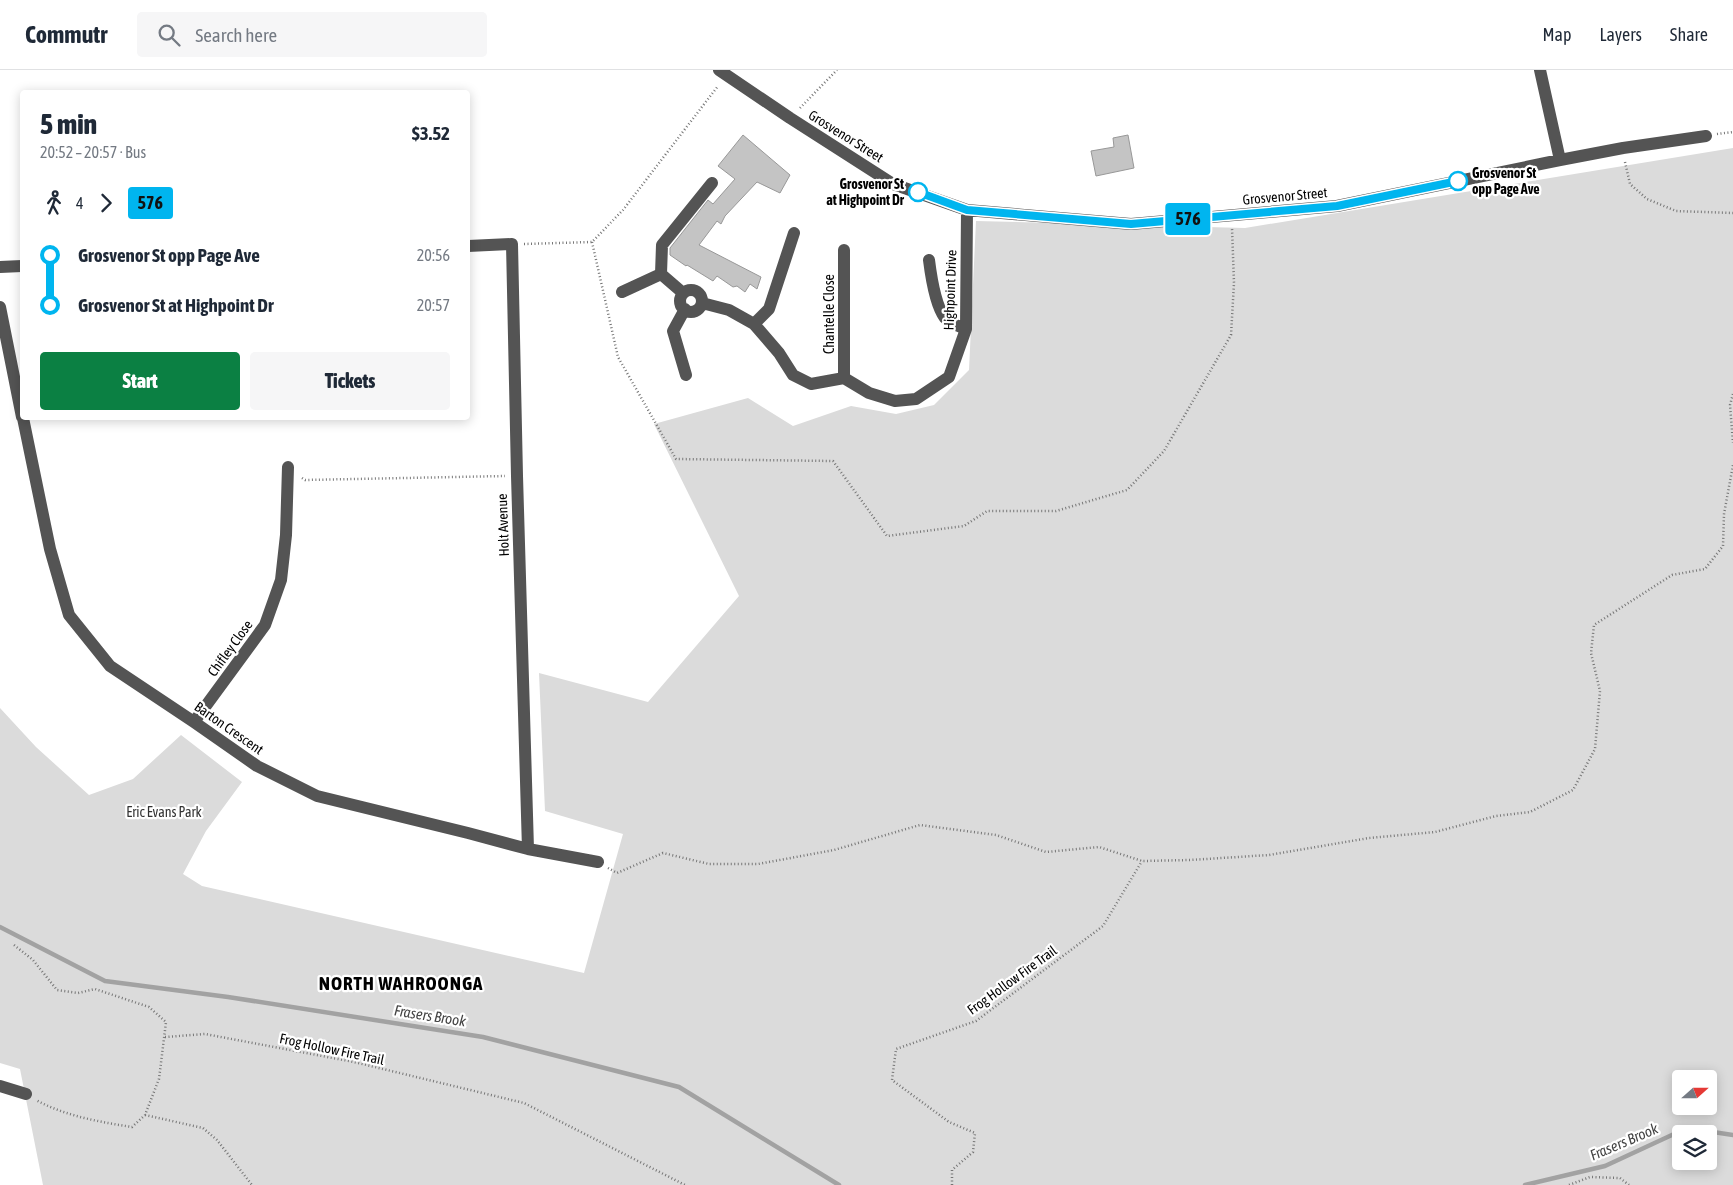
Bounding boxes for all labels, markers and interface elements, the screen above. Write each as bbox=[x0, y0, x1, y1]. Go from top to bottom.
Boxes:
search box bbox=[137, 12, 487, 57]
text: Commutr bbox=[25, 21, 107, 48]
icon: search bbox=[155, 21, 183, 49]
text: Search here bbox=[195, 24, 277, 46]
text: Map bbox=[1542, 24, 1571, 45]
text: Layers bbox=[1599, 24, 1642, 45]
text: Share bbox=[1670, 24, 1708, 45]
street label: Grosvenor Street bbox=[806, 107, 886, 165]
text: 5 min bbox=[40, 108, 97, 140]
text: $3.52 bbox=[412, 122, 450, 144]
text: 20:52 – 20:57 · Bus bbox=[40, 143, 146, 161]
place label: Grosvenor St opp Page Ave bbox=[1472, 165, 1540, 197]
marker: Grosvenor St opp Page Ave bbox=[1448, 171, 1468, 191]
place label: Grosvenor St at Highpoint Dr bbox=[826, 176, 905, 208]
marker: Grosvenor St at Highpoint Dr bbox=[908, 182, 928, 202]
street label: Grosvenor Street bbox=[1242, 184, 1328, 208]
icon: walk bbox=[40, 189, 68, 217]
icon: forward bbox=[92, 189, 120, 217]
text: 576 bbox=[138, 192, 163, 213]
text: 4 bbox=[76, 194, 84, 212]
line badge: 576 bbox=[1159, 203, 1217, 235]
text: 576 bbox=[1175, 208, 1201, 229]
text: Grosvenor St opp Page Ave bbox=[78, 244, 260, 266]
text: 20:56 bbox=[417, 246, 450, 264]
street label: Highpoint Drive bbox=[941, 249, 959, 331]
street label: Chantelle Close bbox=[821, 274, 837, 354]
text: Grosvenor St at Highpoint Dr bbox=[78, 294, 274, 316]
text: 20:57 bbox=[417, 296, 450, 314]
button: Start bbox=[40, 352, 240, 410]
button: Tickets bbox=[250, 352, 450, 410]
street label: Holt Avenue bbox=[494, 493, 512, 557]
street label: Chifley Close bbox=[204, 617, 256, 679]
street label: Barton Crescent bbox=[191, 698, 267, 758]
park label: Eric Evans Park bbox=[126, 804, 202, 820]
street label: Frog Hollow Fire Trail bbox=[964, 942, 1060, 1018]
district label: NORTH WAHROONGA bbox=[319, 972, 483, 994]
water label: Frasers Brook bbox=[393, 1001, 468, 1030]
street label: Frog Hollow Fire Trail bbox=[278, 1030, 386, 1068]
north arrow bbox=[1672, 1070, 1718, 1115]
map controls bbox=[1672, 1070, 1717, 1170]
water label: Frasers Brook bbox=[1587, 1119, 1661, 1164]
button: layers bbox=[1672, 1125, 1717, 1170]

